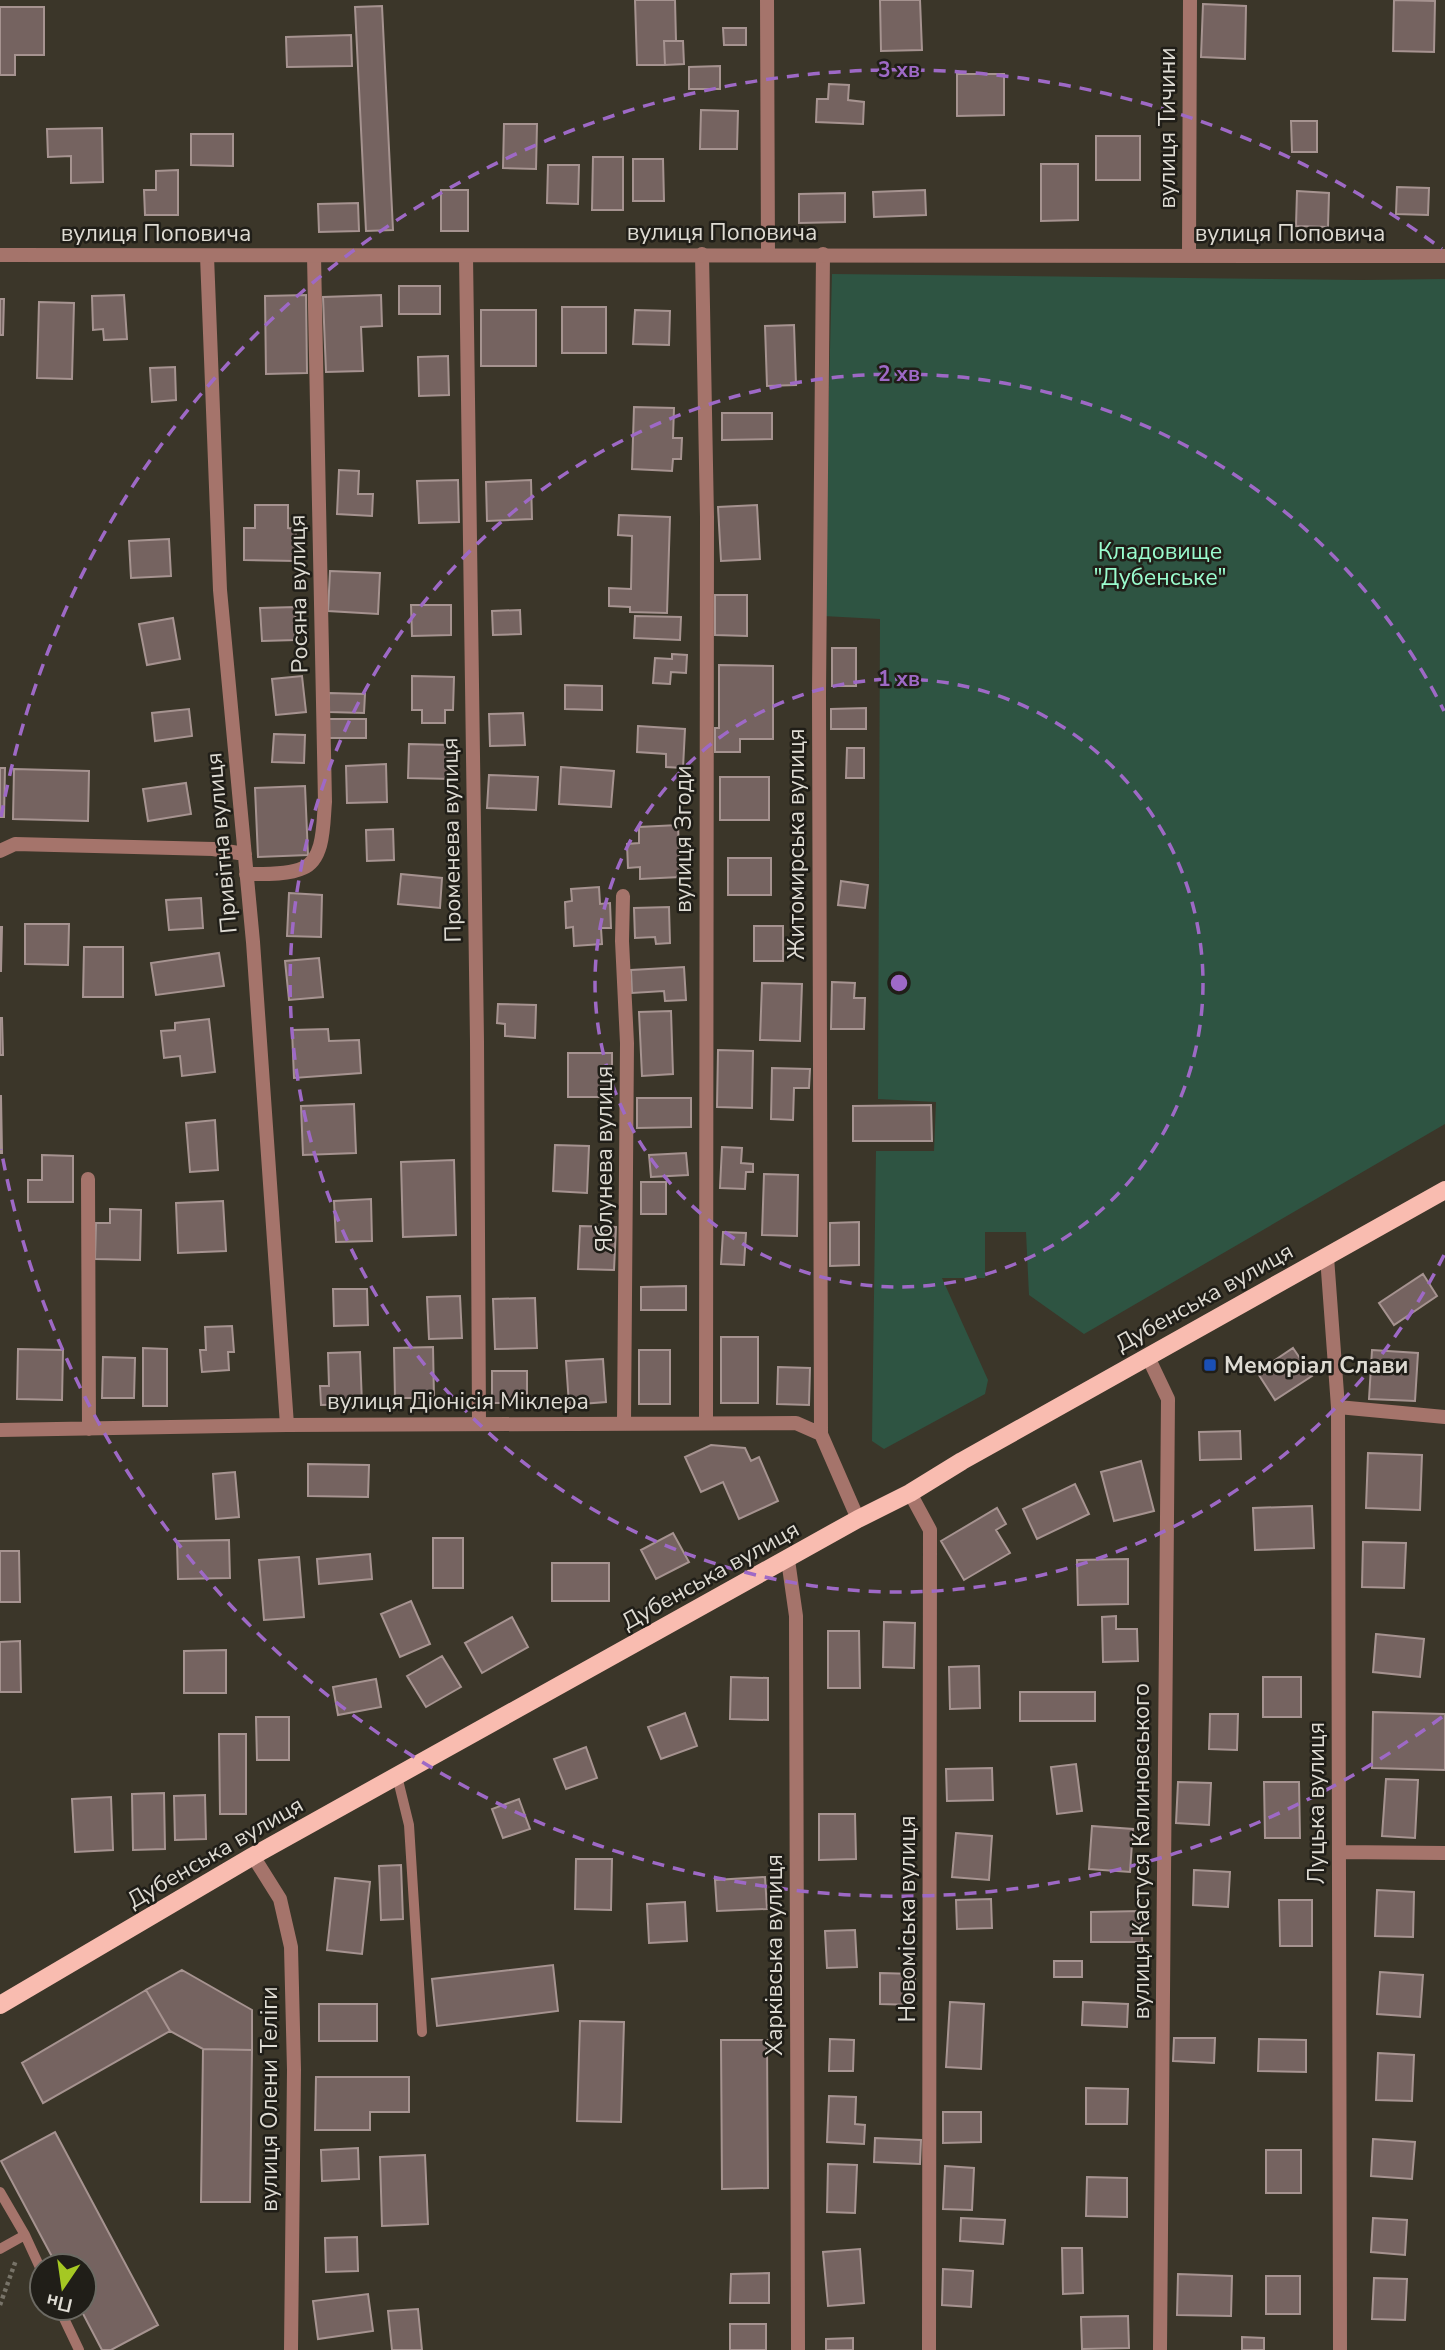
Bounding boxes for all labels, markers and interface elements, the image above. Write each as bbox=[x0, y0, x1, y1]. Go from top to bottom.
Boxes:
street label: вулиця Тичини bbox=[1152, 47, 1183, 209]
text: 3 хв bbox=[878, 56, 920, 84]
street label: вулиця Поповича bbox=[627, 217, 817, 248]
street label: вулиця Поповича bbox=[61, 218, 251, 249]
street label: вулиця Поповича bbox=[1195, 218, 1385, 249]
text: 2 хв bbox=[878, 360, 920, 388]
street label: Росяна вулиця bbox=[282, 514, 315, 674]
park label: Кладовище "Дубенське" bbox=[1093, 536, 1227, 593]
text: 1 хв bbox=[878, 665, 920, 693]
street label: Житомирська вулиця bbox=[781, 728, 812, 960]
street label: Променева вулиця bbox=[434, 737, 469, 943]
street label: Привітна вулиця bbox=[198, 751, 245, 935]
street label: вулиця Згоди bbox=[668, 765, 699, 913]
centre of rings bbox=[887, 971, 911, 995]
street label: Яблунева вулиця bbox=[589, 1065, 620, 1253]
street label: Дубенська вулиця bbox=[1110, 1236, 1299, 1359]
place label: Меморіал Слави bbox=[1224, 1350, 1408, 1381]
marker: Меморіал Слави bbox=[1202, 1357, 1218, 1373]
street label: вулиця Діонісія Міклера bbox=[327, 1386, 589, 1417]
street label: Дубенська вулиця bbox=[616, 1514, 805, 1637]
street label: вулиця Кастуся Калиновського bbox=[1126, 1683, 1157, 2019]
street label: Луцька вулиця bbox=[1301, 1722, 1332, 1884]
street label: Дубенська вулиця bbox=[121, 1789, 309, 1916]
street label: Новоміська вулиця bbox=[892, 1815, 923, 2023]
street label: Харківська вулиця bbox=[759, 1854, 790, 2056]
street label: вулиця Олени Теліги bbox=[254, 1986, 285, 2212]
north arrow bbox=[28, 2252, 98, 2322]
text: Пн bbox=[44, 2287, 75, 2318]

